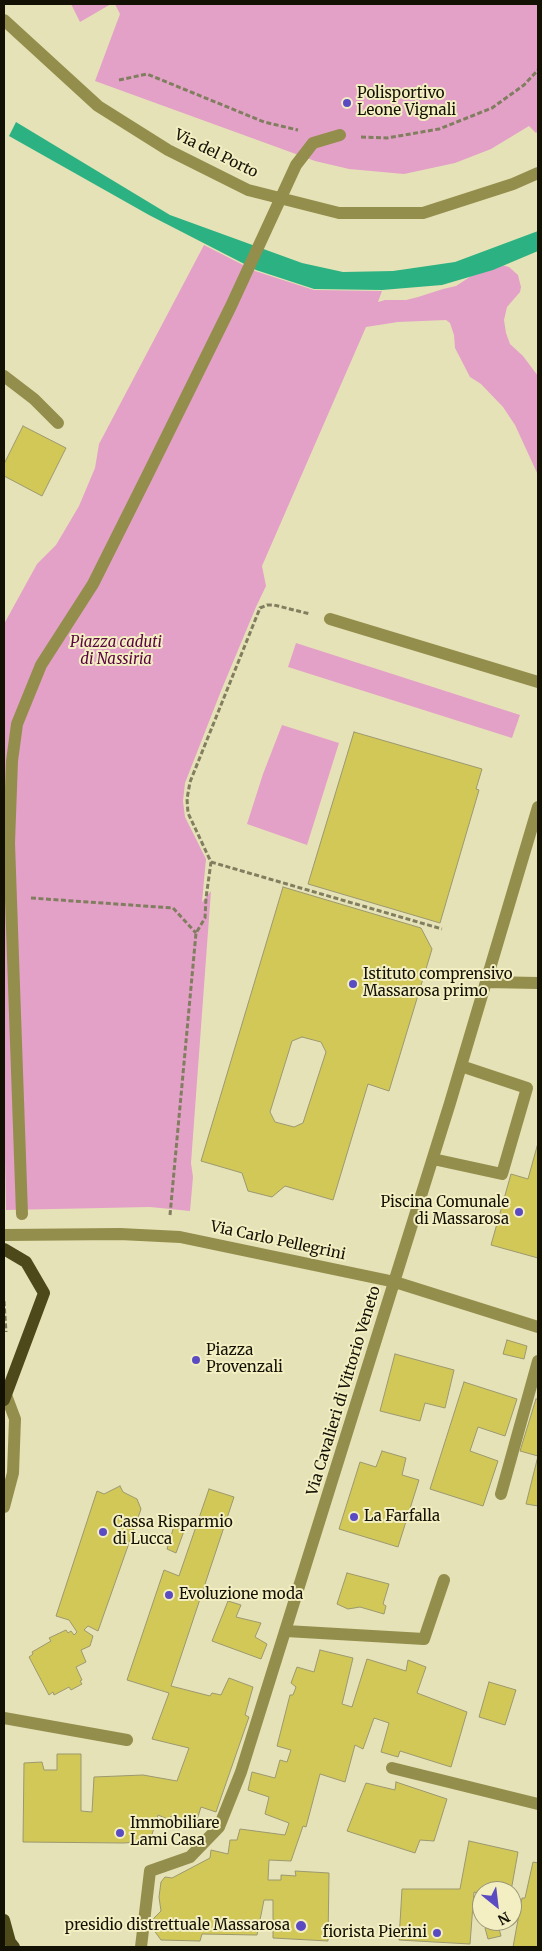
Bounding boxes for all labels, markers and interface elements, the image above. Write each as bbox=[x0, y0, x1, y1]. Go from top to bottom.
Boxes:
place label: Polisportivo Leone Vignali bbox=[357, 85, 456, 120]
marker: Polisportivo Leone Vignali bbox=[341, 97, 353, 109]
street label: Via del Porto bbox=[171, 126, 261, 182]
park label: Piazza caduti di Nassiria bbox=[70, 634, 162, 669]
place label: Istituto comprensivo Massarosa primo bbox=[363, 966, 512, 1001]
marker: Istituto comprensivo Massarosa primo bbox=[347, 978, 359, 990]
place label: Piscina Comunale di Massarosa bbox=[380, 1194, 509, 1229]
marker: Piscina Comunale di Massarosa bbox=[513, 1206, 525, 1218]
street label: Via Carlo Pellegrini bbox=[209, 1218, 347, 1264]
street label: Via Cavalieri di Vittorio Veneto bbox=[303, 1284, 385, 1498]
place label: Piazza Provenzali bbox=[206, 1342, 283, 1377]
marker: Piazza Provenzali bbox=[190, 1354, 202, 1366]
place label: La Farfalla bbox=[364, 1508, 440, 1526]
marker: La Farfalla bbox=[348, 1511, 360, 1523]
place label: Cassa Risparmio di Lucca bbox=[113, 1514, 233, 1549]
marker: Cassa Risparmio di Lucca bbox=[97, 1526, 109, 1538]
place label: Evoluzione moda bbox=[179, 1586, 303, 1604]
marker: Evoluzione moda bbox=[163, 1589, 175, 1601]
place label: Immobiliare Lami Casa bbox=[130, 1815, 219, 1850]
marker: Immobiliare Lami Casa bbox=[114, 1827, 126, 1839]
north arrow bbox=[472, 1881, 522, 1931]
text: N bbox=[495, 1908, 513, 1929]
place label: presidio distrettuale Massarosa bbox=[65, 1917, 290, 1935]
marker: presidio distrettuale Massarosa bbox=[294, 1919, 308, 1933]
place label: fiorista Pierini bbox=[322, 1924, 427, 1942]
marker: fiorista Pierini bbox=[431, 1927, 443, 1939]

